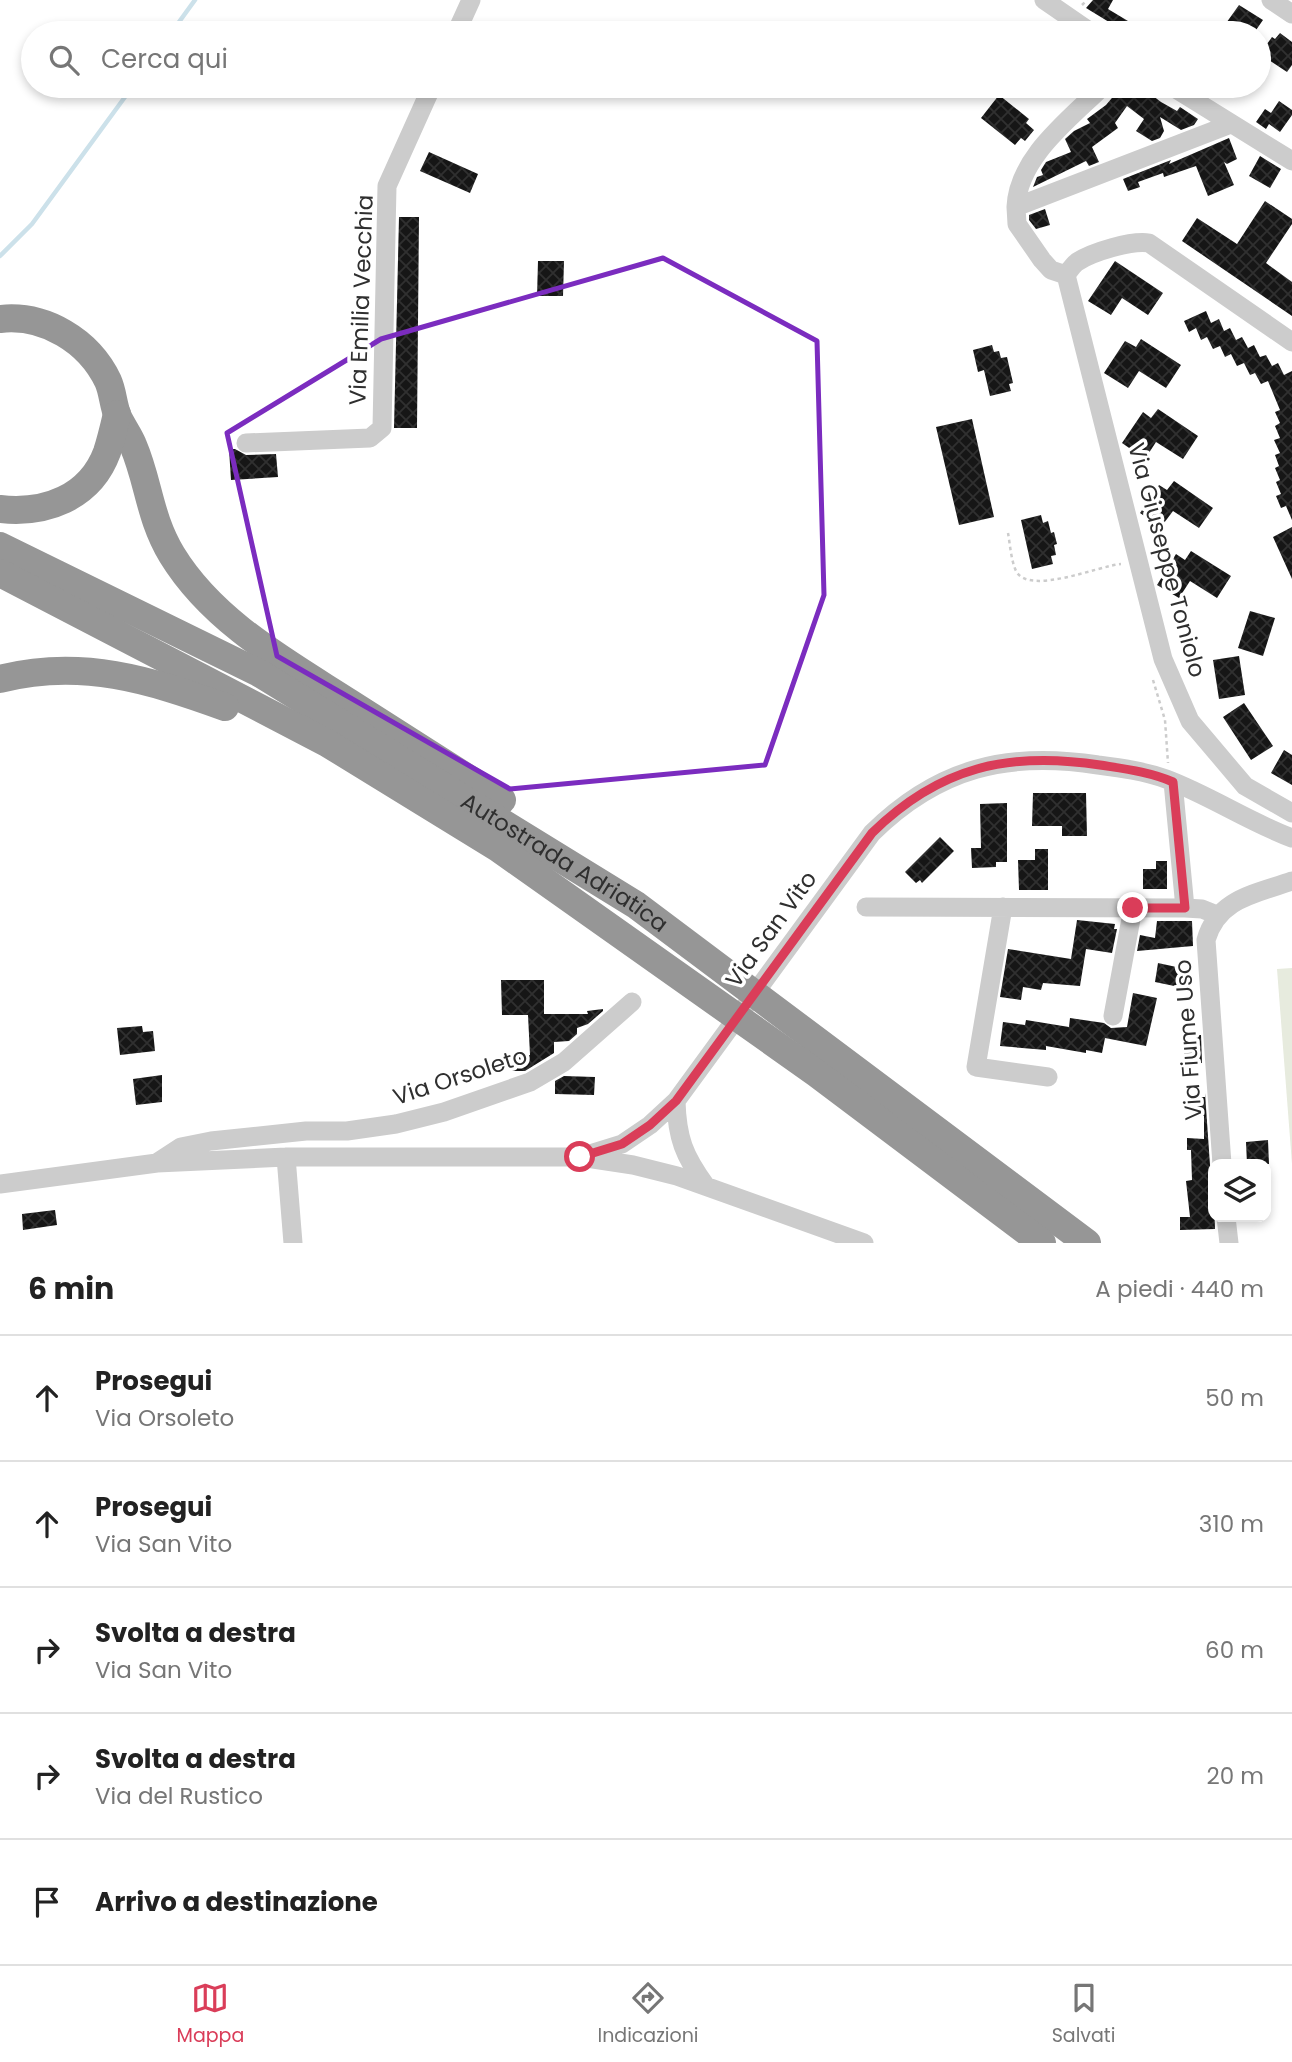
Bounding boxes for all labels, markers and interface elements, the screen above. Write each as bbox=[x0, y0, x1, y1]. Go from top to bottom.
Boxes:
search box bbox=[21, 21, 1271, 98]
icon: search bbox=[45, 41, 83, 79]
text: Cerca qui bbox=[101, 41, 228, 77]
street label: Via Emilia Vecchia bbox=[341, 194, 381, 406]
street label: Via Giuseppe Toniolo bbox=[1120, 439, 1214, 681]
street label: Autostrada Adriatica bbox=[455, 785, 675, 940]
street label: Via San Vito bbox=[718, 864, 824, 994]
route end bbox=[1117, 892, 1148, 923]
street label: Via Fiume Uso bbox=[1166, 958, 1210, 1122]
street label: Via Orsoleto bbox=[389, 1039, 531, 1113]
route start bbox=[564, 1141, 595, 1172]
map controls bbox=[1208, 1159, 1271, 1222]
button: layers bbox=[1208, 1159, 1271, 1222]
text: 6 min bbox=[28, 1267, 114, 1310]
text: A piedi · 440 m bbox=[1095, 1273, 1264, 1305]
text: Prosegui bbox=[95, 1363, 212, 1399]
icon: ahead bbox=[28, 1379, 66, 1417]
text: 50 m bbox=[1205, 1382, 1264, 1414]
text: Via Orsoleto bbox=[95, 1402, 234, 1434]
text: Prosegui bbox=[95, 1489, 212, 1525]
icon: ahead bbox=[28, 1505, 66, 1543]
text: 310 m bbox=[1199, 1508, 1264, 1540]
text: Via San Vito bbox=[95, 1528, 232, 1560]
text: Svolta a destra bbox=[95, 1615, 296, 1651]
icon: right bbox=[28, 1631, 66, 1669]
text: 60 m bbox=[1205, 1634, 1264, 1666]
text: Via San Vito bbox=[95, 1654, 232, 1686]
text: Svolta a destra bbox=[95, 1741, 296, 1777]
icon: right bbox=[28, 1757, 66, 1795]
text: 20 m bbox=[1206, 1760, 1264, 1792]
text: Via del Rustico bbox=[95, 1780, 263, 1812]
icon: arrive bbox=[28, 1883, 66, 1921]
text: Arrivo a destinazione bbox=[95, 1884, 378, 1920]
tab: Mappa bbox=[177, 1979, 244, 2050]
tab: Indicazioni bbox=[597, 1979, 699, 2050]
tab: Salvati bbox=[1052, 1979, 1115, 2050]

